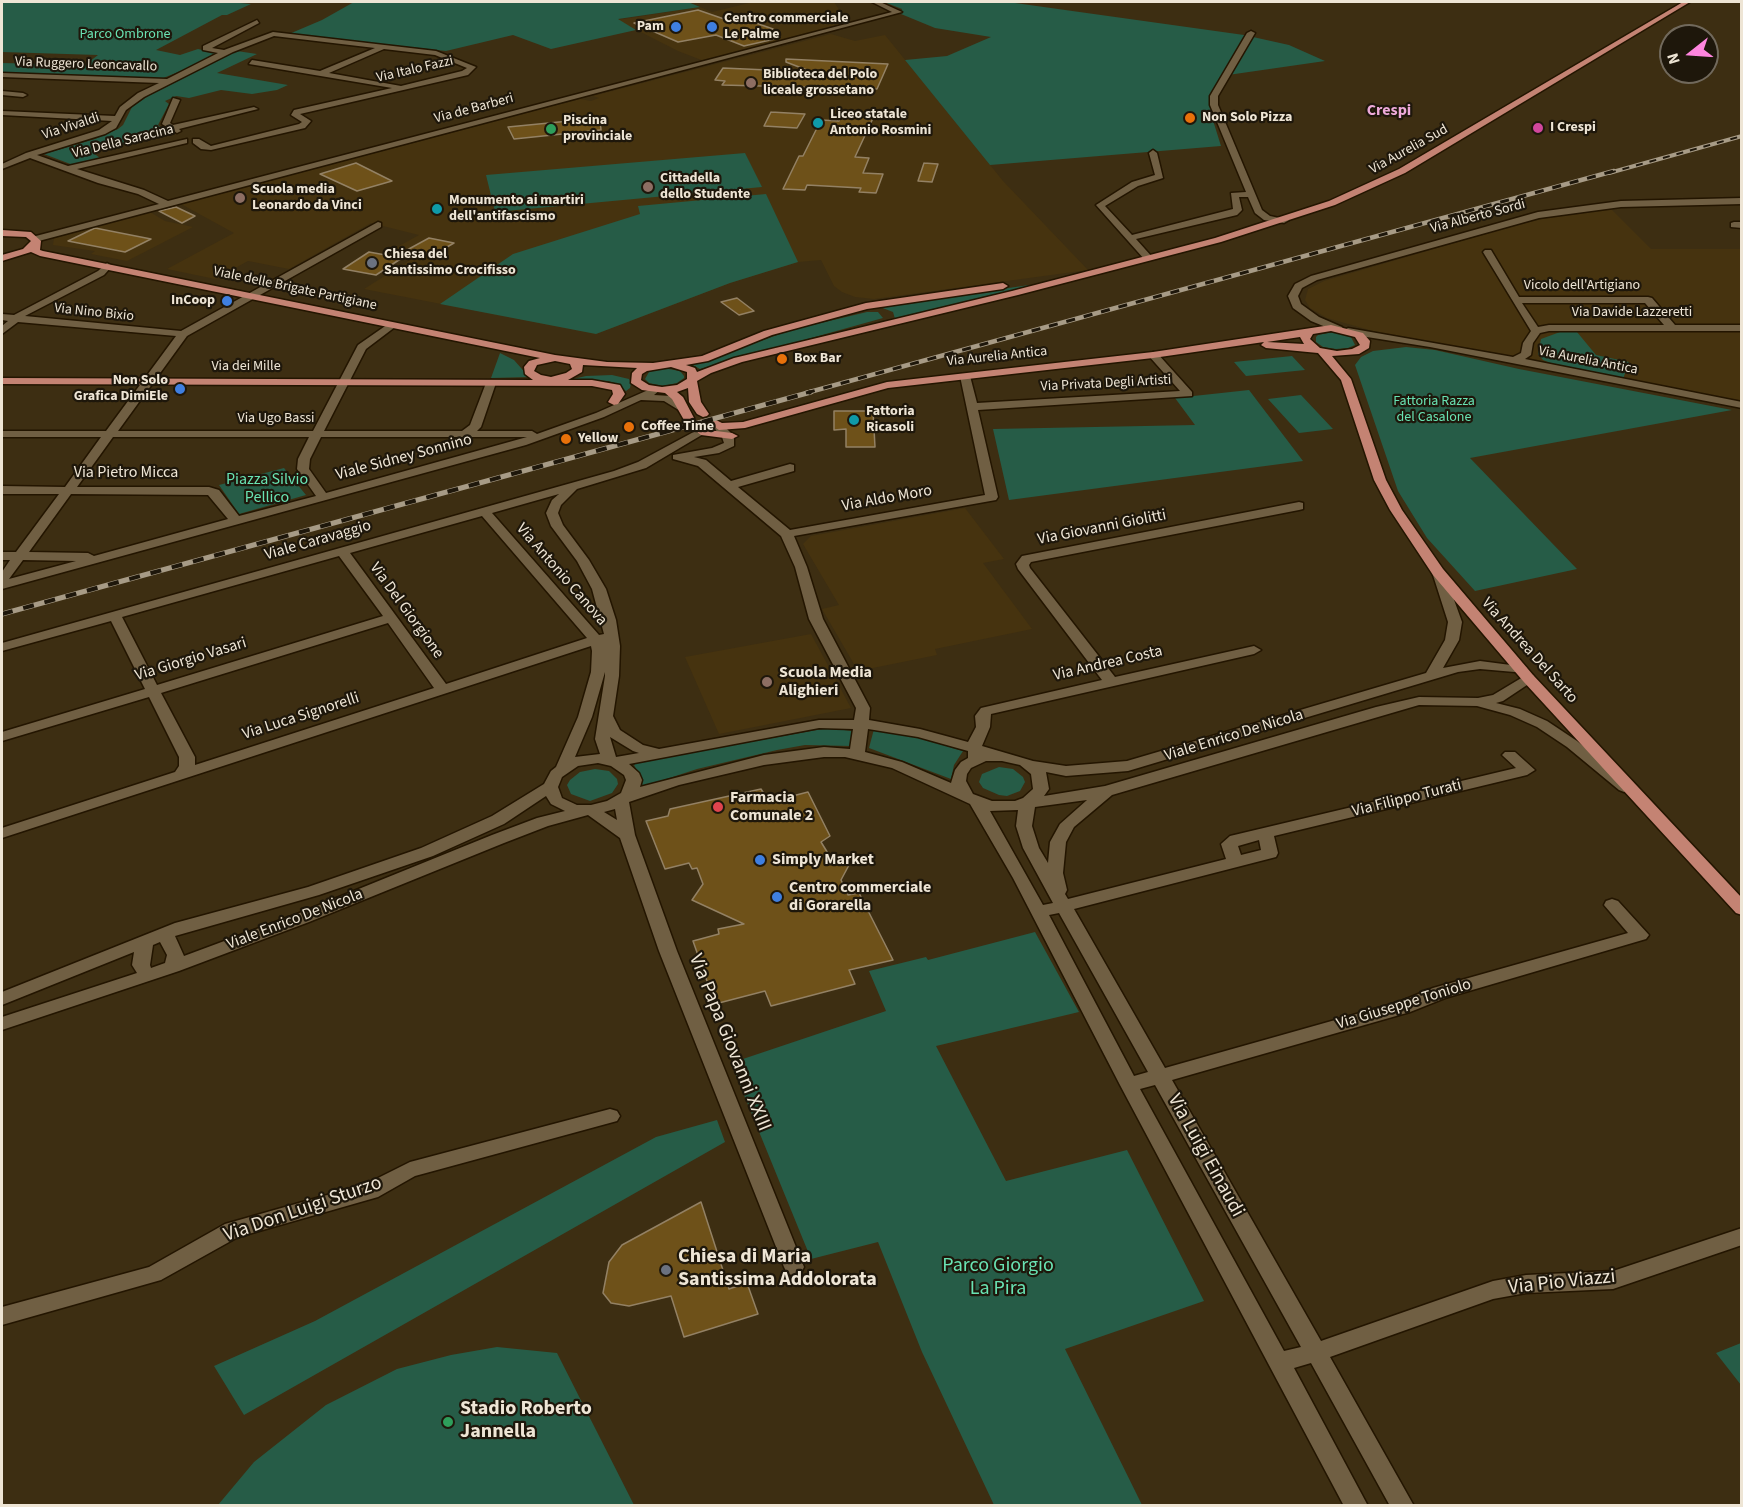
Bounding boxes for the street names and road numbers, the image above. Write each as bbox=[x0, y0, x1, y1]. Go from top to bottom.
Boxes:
street label: Via Italo Fazzi bbox=[375, 53, 455, 87]
street label: Via Ruggero Leoncavallo bbox=[15, 54, 157, 76]
street label: Via de Barberi bbox=[433, 90, 515, 128]
street label: Via Vivaldi bbox=[40, 110, 102, 144]
street label: Via Della Saracina bbox=[71, 121, 175, 163]
street label: Via Aurelia Sud bbox=[1367, 122, 1451, 178]
street label: Via Alberto Sordi bbox=[1429, 196, 1527, 238]
street label: Viale delle Brigate Partigiane bbox=[212, 263, 378, 315]
street label: Vicolo dell'Artigiano bbox=[1524, 278, 1640, 294]
street label: Via Nino Bixio bbox=[53, 300, 135, 326]
street label: Via Davide Lazzeretti bbox=[1572, 305, 1692, 321]
street label: Via Aurelia Antica bbox=[946, 343, 1048, 371]
street label: Via Aurelia Antica bbox=[1537, 343, 1639, 379]
street label: Via dei Mille bbox=[211, 359, 281, 375]
street label: Via Privata Degli Artisti bbox=[1040, 372, 1172, 396]
street label: Via Ugo Bassi bbox=[237, 411, 315, 427]
street label: Viale Sidney Sonnino bbox=[334, 431, 474, 485]
street label: Via Pietro Micca bbox=[74, 463, 178, 483]
street label: Via Aldo Moro bbox=[840, 482, 934, 516]
street label: Via Giovanni Giolitti bbox=[1036, 506, 1168, 550]
street label: Viale Caravaggio bbox=[263, 517, 373, 565]
street label: Via Antonio Canova bbox=[511, 520, 611, 630]
street label: Via Del Giorgione bbox=[365, 559, 447, 663]
street label: Via Andrea Del Sarto bbox=[1477, 594, 1581, 708]
street label: Via Giorgio Vasari bbox=[133, 634, 249, 686]
street label: Via Andrea Costa bbox=[1052, 642, 1164, 686]
street label: Via Luca Signorelli bbox=[240, 689, 362, 745]
street label: Viale Enrico De Nicola bbox=[1162, 706, 1306, 766]
street label: Via Filippo Turati bbox=[1350, 776, 1464, 822]
street label: Viale Enrico De Nicola bbox=[224, 885, 366, 955]
street label: Via Papa Giovanni XXIII bbox=[682, 951, 776, 1135]
street label: Via Giuseppe Toniolo bbox=[1334, 975, 1474, 1035]
street label: Via Luigi Einaudi bbox=[1161, 1090, 1249, 1222]
street label: Via Don Luigi Sturzo bbox=[221, 1172, 385, 1248]
street label: Via Pio Viazzi bbox=[1507, 1265, 1617, 1301]

